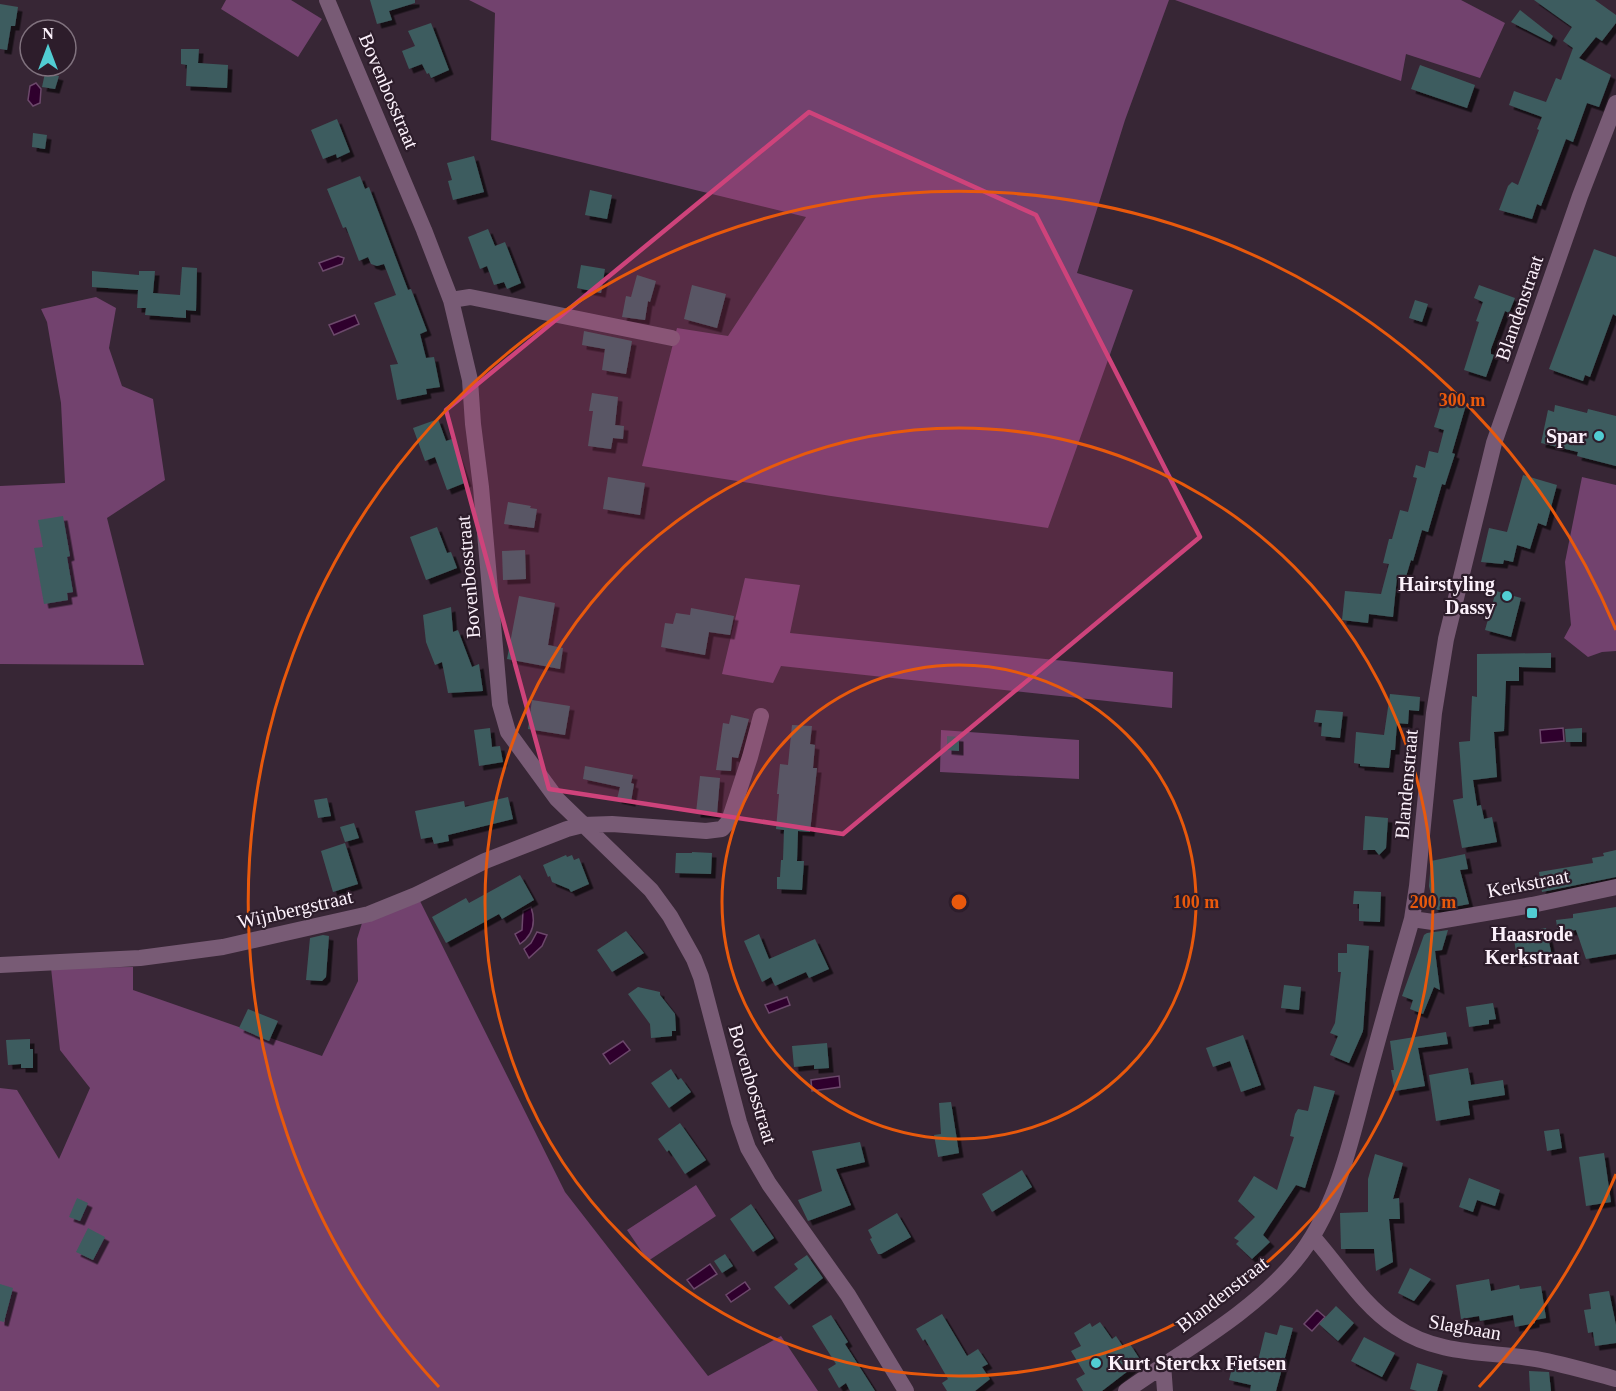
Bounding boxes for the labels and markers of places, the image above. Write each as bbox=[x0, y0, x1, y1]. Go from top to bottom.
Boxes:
place label: Spar bbox=[1546, 425, 1587, 448]
marker: Spar bbox=[1592, 429, 1606, 443]
place label: Hairstyling Dassy bbox=[1398, 573, 1495, 619]
marker: Hairstyling Dassy bbox=[1500, 589, 1514, 603]
centre of rings bbox=[949, 892, 969, 912]
marker: Haasrode Kerkstraat bbox=[1525, 906, 1539, 920]
place label: Haasrode Kerkstraat bbox=[1485, 923, 1580, 968]
place label: Kurt Sterckx Fietsen bbox=[1108, 1352, 1287, 1374]
marker: Kurt Sterckx Fietsen bbox=[1089, 1356, 1103, 1370]

